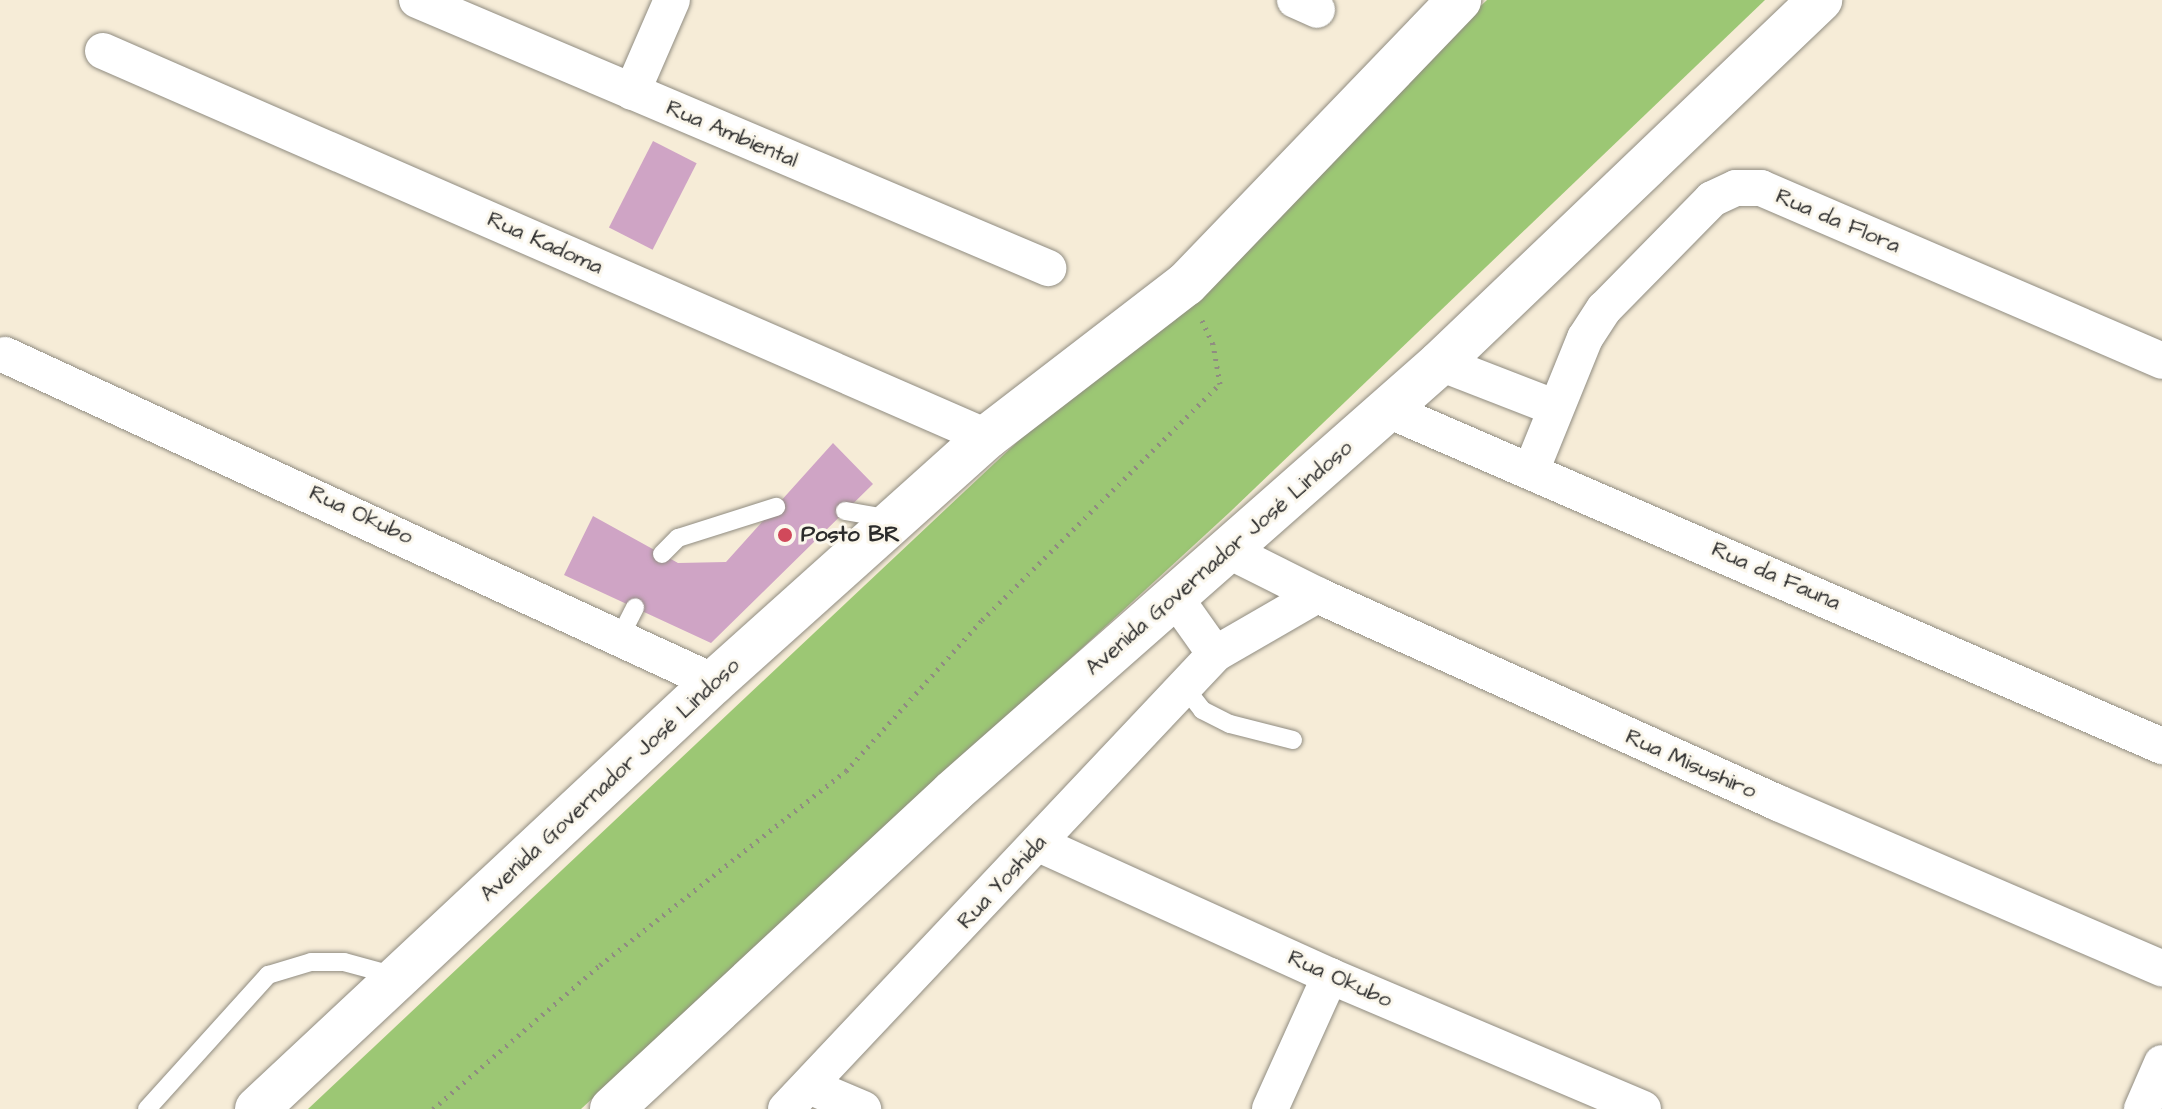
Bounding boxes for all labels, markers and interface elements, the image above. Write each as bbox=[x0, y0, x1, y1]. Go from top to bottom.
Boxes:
street label: Rua Ambiental bbox=[662, 94, 802, 174]
street label: Rua da Flora bbox=[1772, 183, 1904, 259]
street label: Rua Kadoma bbox=[483, 206, 607, 280]
street label: Avenida Governador José Lindoso bbox=[1080, 435, 1358, 681]
street label: Rua Okubo bbox=[305, 480, 417, 550]
place label: Posto BR bbox=[801, 522, 900, 548]
marker: Posto BR bbox=[776, 526, 794, 544]
street label: Rua da Fauna bbox=[1708, 536, 1844, 616]
street label: Avenida Governador José Lindoso bbox=[475, 653, 745, 907]
street label: Rua Misushiro bbox=[1622, 723, 1760, 805]
street label: Rua Yoshida bbox=[952, 830, 1052, 934]
street label: Rua Okubo bbox=[1284, 944, 1396, 1014]

